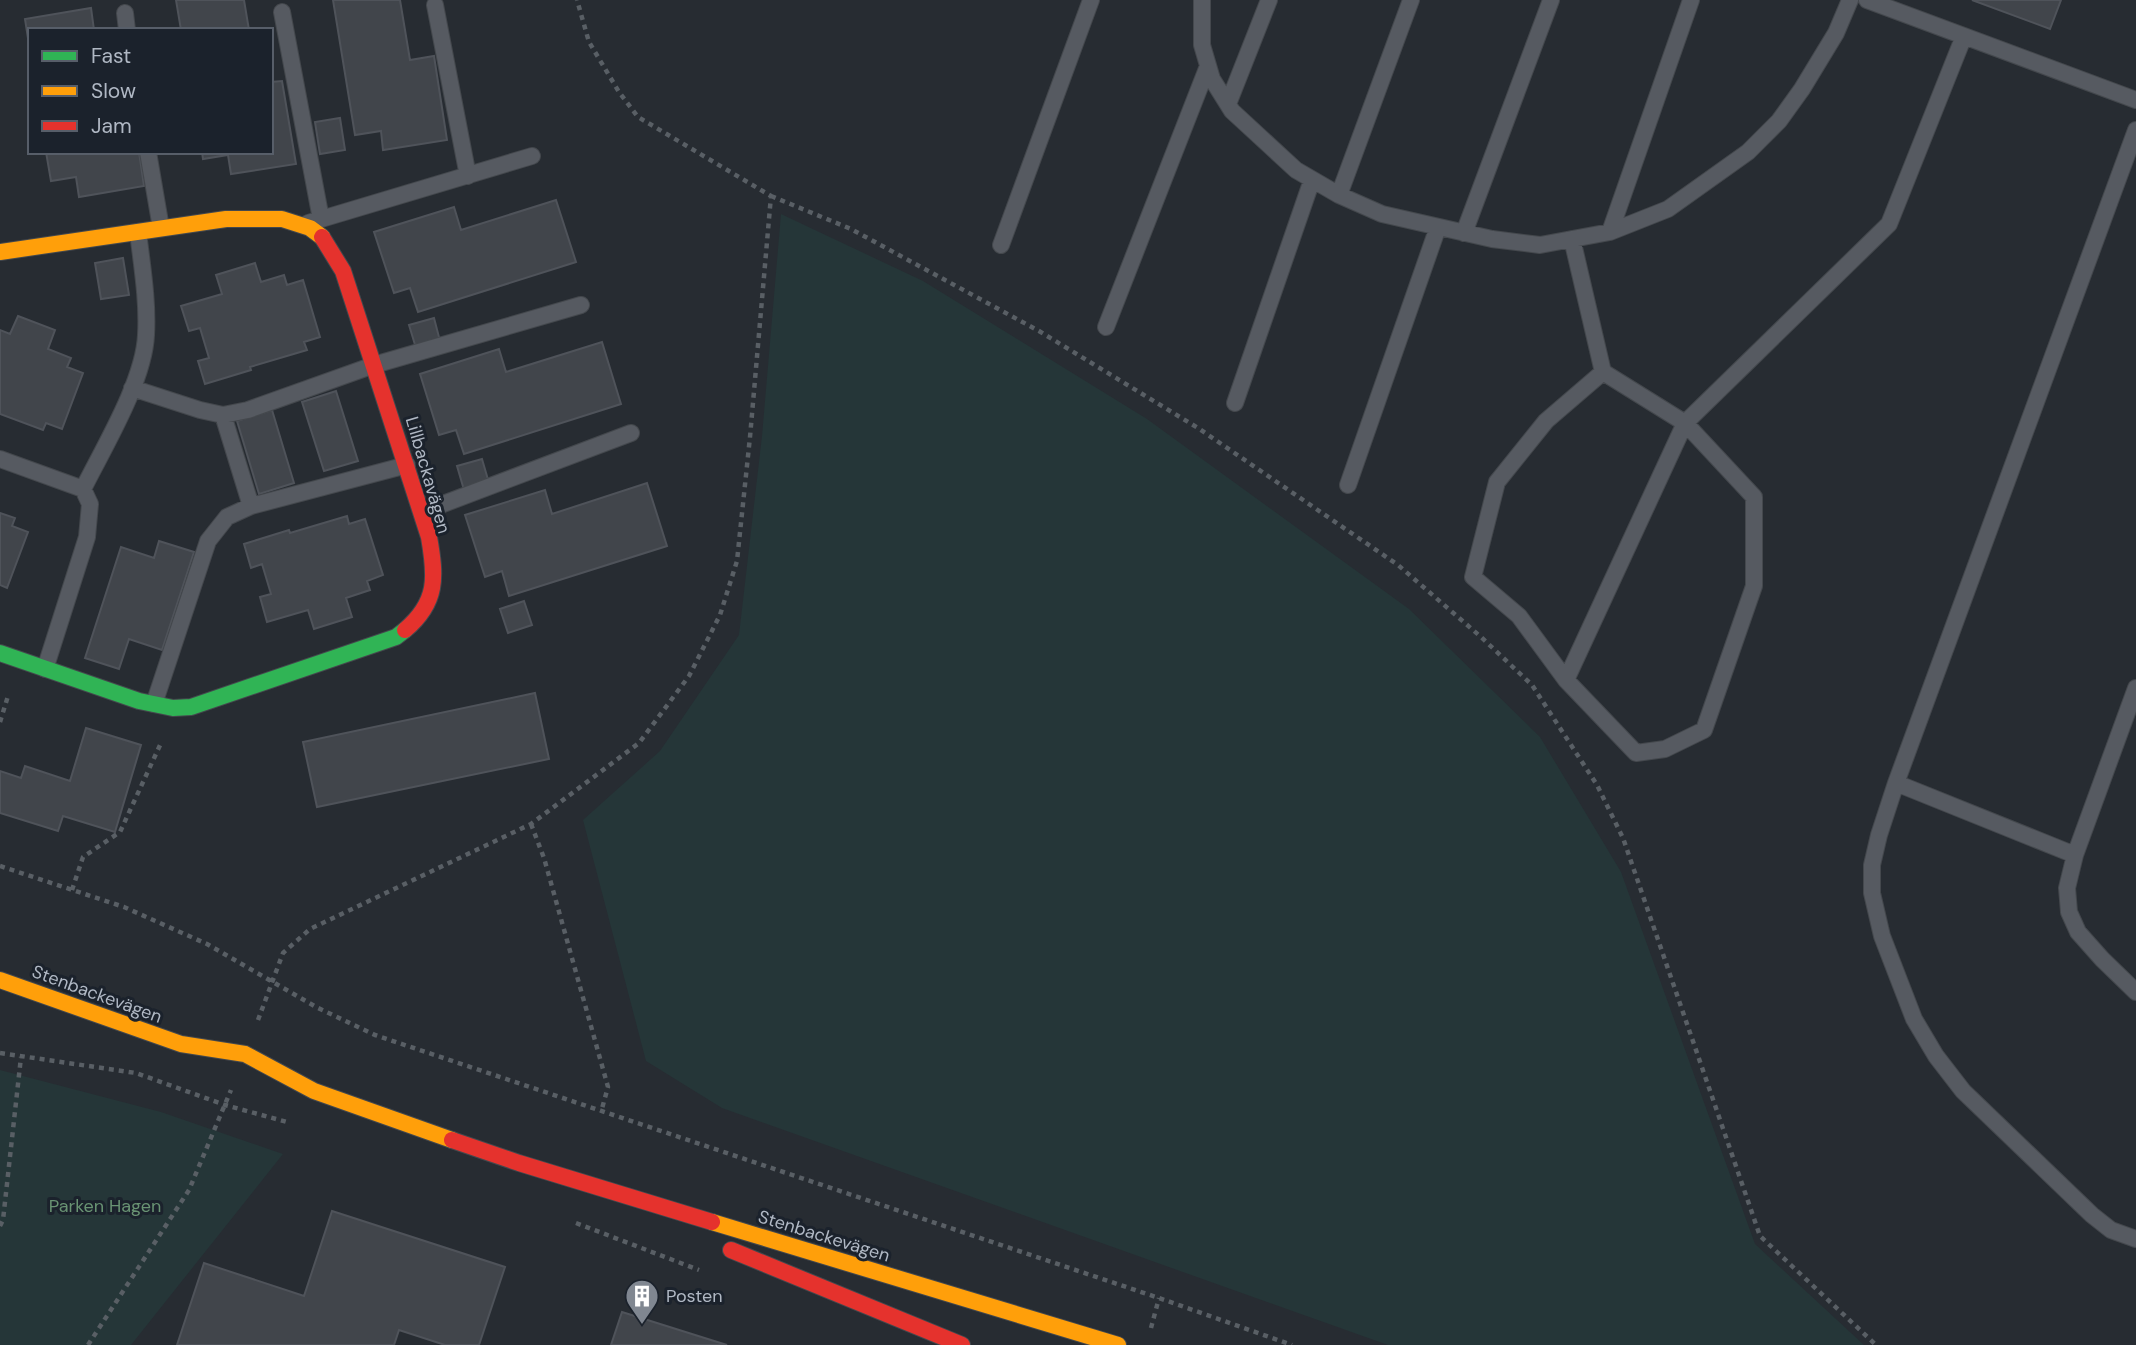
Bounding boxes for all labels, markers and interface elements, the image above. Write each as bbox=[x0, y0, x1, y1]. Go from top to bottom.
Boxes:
legend bbox=[28, 28, 273, 154]
text: Fast bbox=[91, 42, 131, 70]
text: Slow bbox=[91, 77, 136, 105]
text: Jam bbox=[91, 112, 132, 140]
street label: Lillbackavägen bbox=[400, 414, 456, 536]
street label: Stenbackevägen bbox=[29, 959, 165, 1029]
park label: Parken Hagen bbox=[49, 1194, 161, 1218]
street label: Stenbackevägen bbox=[755, 1205, 893, 1267]
building icon: Posten bbox=[623, 1277, 661, 1326]
place label: Posten bbox=[666, 1284, 723, 1308]

